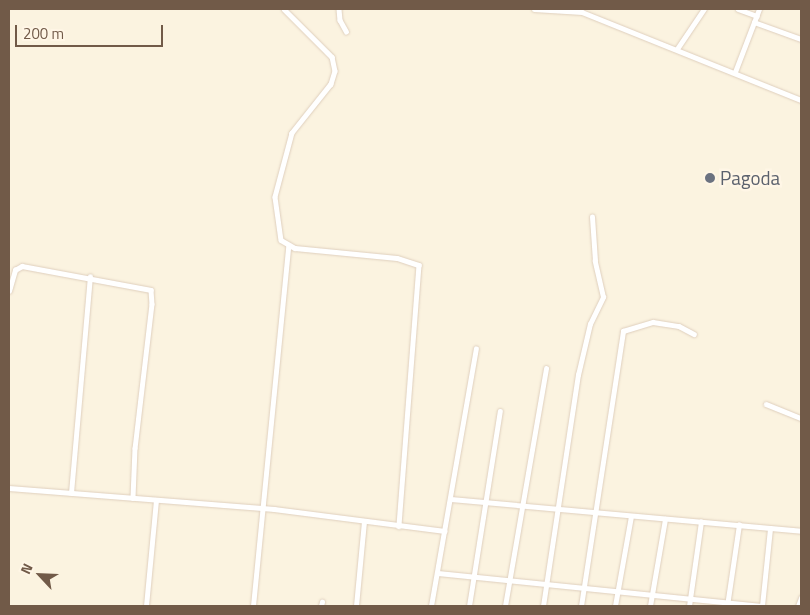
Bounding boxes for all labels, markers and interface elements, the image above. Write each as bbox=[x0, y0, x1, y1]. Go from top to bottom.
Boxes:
scale bar bbox=[18, 15, 165, 47]
text: 200 m bbox=[23, 22, 64, 45]
place label: Pagoda bbox=[720, 167, 780, 189]
marker: Pagoda bbox=[704, 172, 716, 184]
north arrow bbox=[15, 550, 65, 600]
text: N bbox=[14, 560, 38, 577]

